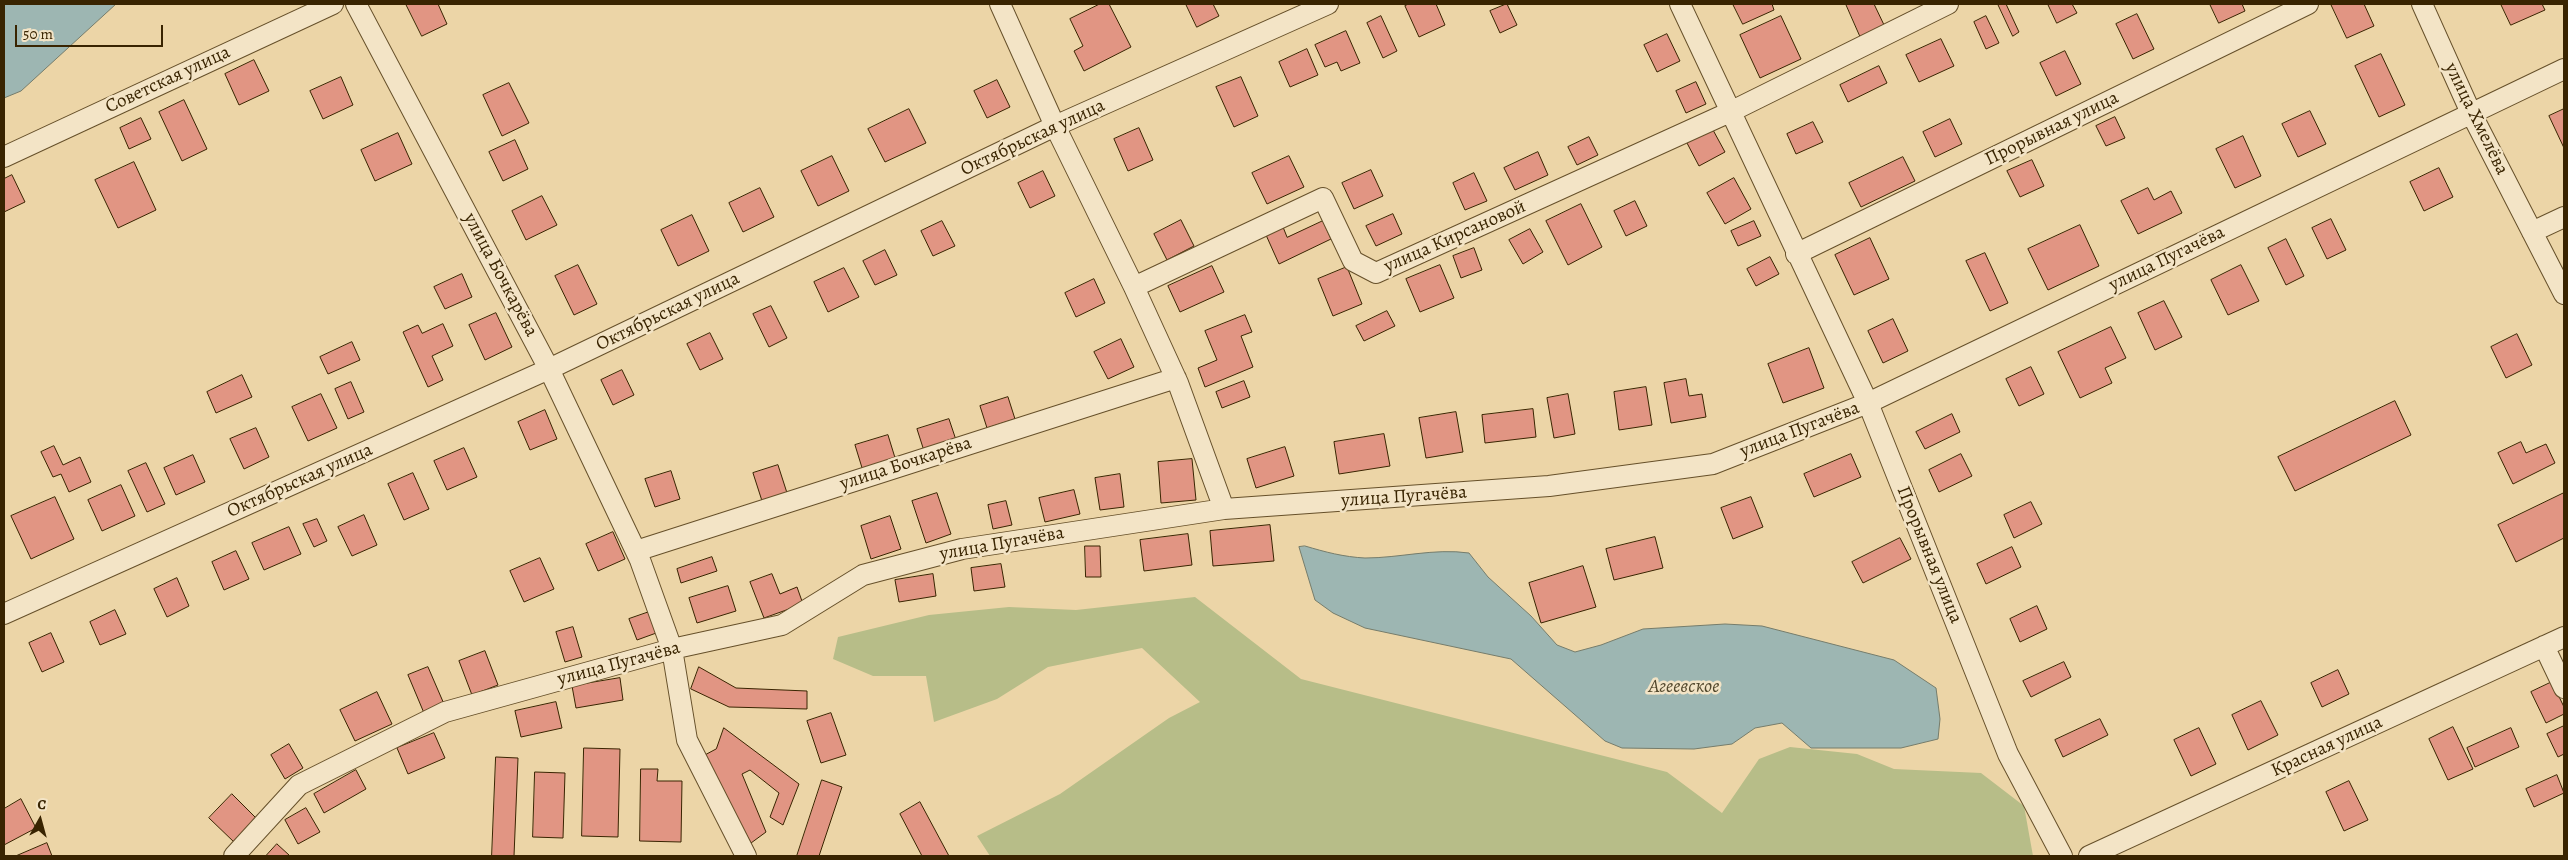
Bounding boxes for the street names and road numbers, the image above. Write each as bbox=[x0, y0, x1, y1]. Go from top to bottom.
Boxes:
street label: Советская улица bbox=[102, 41, 234, 119]
street label: улица Хмелёва bbox=[2439, 59, 2513, 179]
street label: Прорывная улица bbox=[1981, 87, 2123, 171]
street label: Октябрьская улица bbox=[957, 95, 1109, 181]
street label: улица Кирсановой bbox=[1381, 196, 1529, 278]
street label: улица Бочкарёва bbox=[458, 209, 542, 341]
street label: улица Пугачёва bbox=[2105, 221, 2229, 297]
street label: Октябрьская улица bbox=[593, 267, 743, 357]
street label: улица Пугачёва bbox=[1737, 397, 1863, 463]
street label: улица Бочкарёва bbox=[837, 432, 975, 496]
street label: Октябрьская улица bbox=[224, 439, 376, 523]
street label: улица Пугачёва bbox=[1340, 481, 1468, 513]
street label: Прорывная улица bbox=[1891, 483, 1967, 627]
street label: улица Пугачёва bbox=[938, 522, 1066, 566]
street label: улица Пугачёва bbox=[555, 637, 683, 691]
street label: Красная улица bbox=[2268, 711, 2386, 783]

